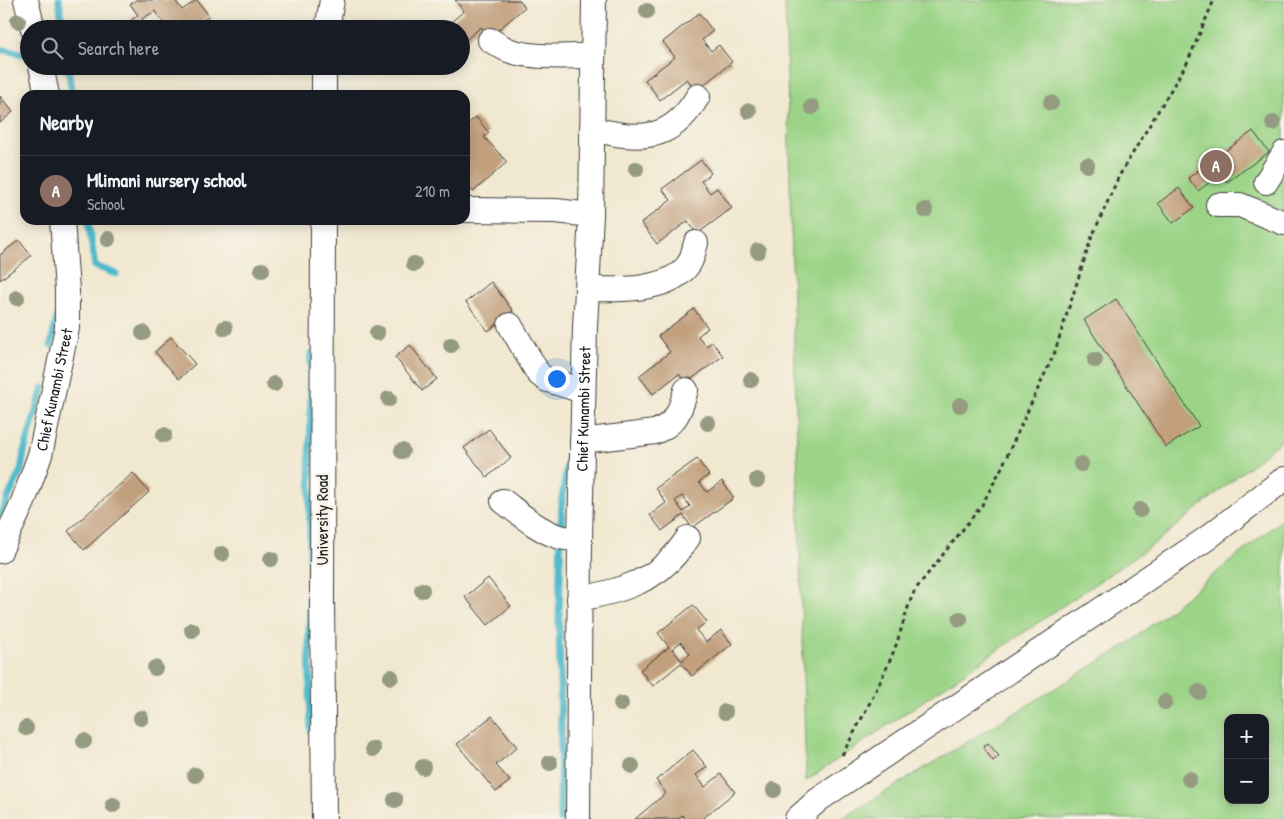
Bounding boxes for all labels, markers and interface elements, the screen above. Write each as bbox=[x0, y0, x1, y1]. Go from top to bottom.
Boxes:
search box bbox=[20, 20, 470, 75]
icon: search bbox=[38, 34, 66, 62]
text: Search here bbox=[78, 35, 159, 61]
text: Nearby bbox=[40, 108, 93, 137]
pin: A bbox=[1200, 147, 1232, 185]
text: Mlimani nursery school bbox=[87, 167, 246, 193]
text: A bbox=[52, 180, 60, 202]
text: 210 m bbox=[415, 180, 450, 202]
text: School bbox=[87, 193, 124, 215]
street label: Chief Kunambi Street bbox=[30, 326, 78, 453]
street label: Chief Kunambi Street bbox=[571, 346, 596, 472]
your location bbox=[544, 366, 570, 392]
street label: University Road bbox=[311, 475, 333, 565]
map controls bbox=[1224, 714, 1269, 804]
button: + bbox=[1224, 714, 1269, 759]
button: − bbox=[1224, 759, 1269, 804]

